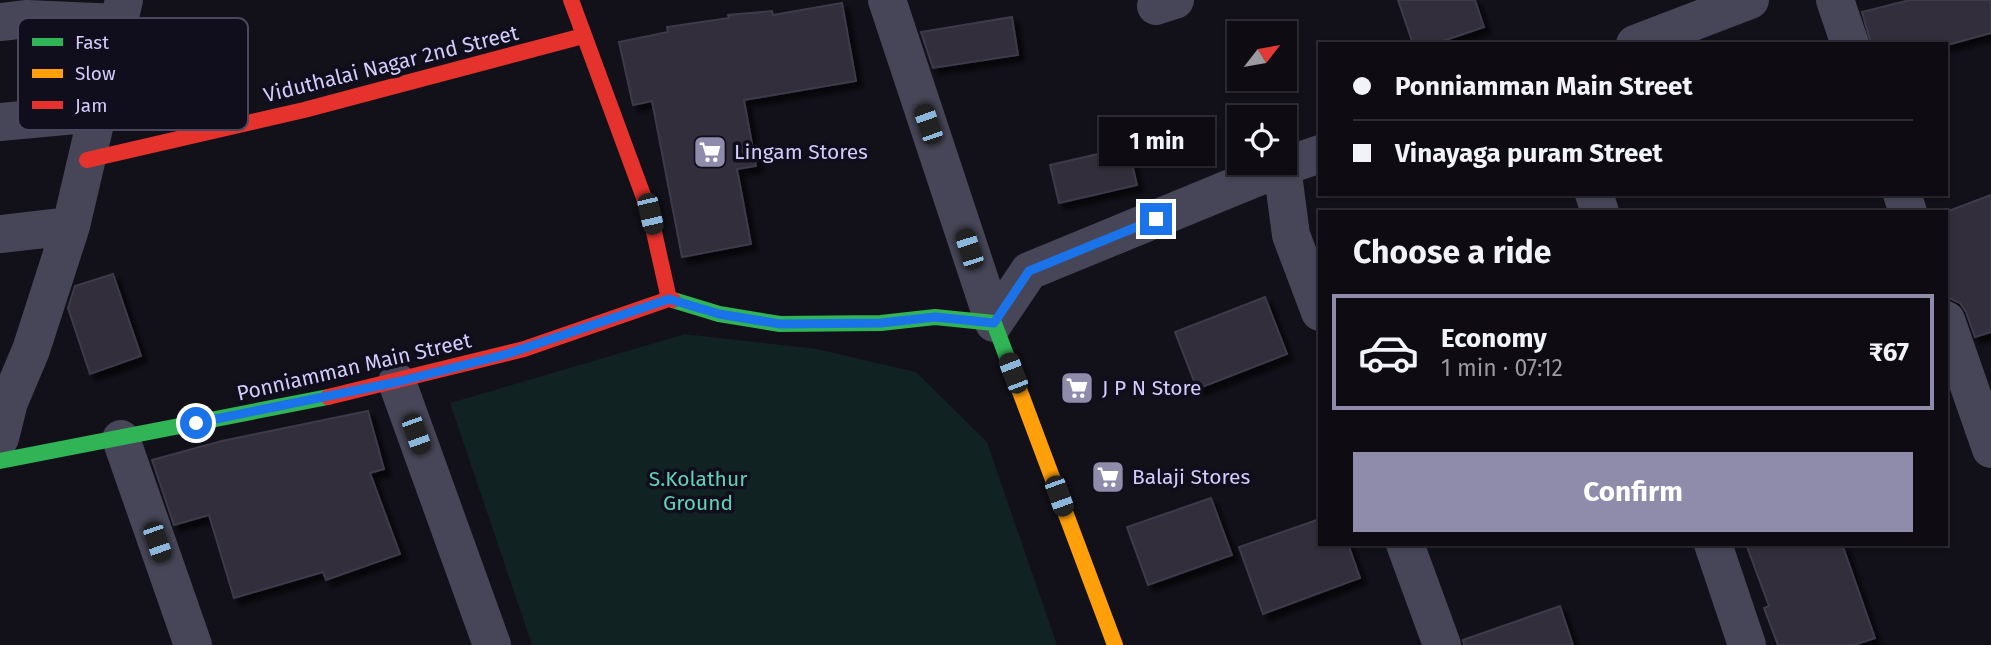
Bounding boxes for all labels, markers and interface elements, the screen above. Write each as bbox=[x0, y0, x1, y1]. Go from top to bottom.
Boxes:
legend bbox=[18, 18, 248, 130]
street label: Viduthalai Nagar 2nd Street bbox=[261, 20, 521, 108]
north arrow bbox=[1227, 21, 1297, 91]
map controls bbox=[1227, 21, 1297, 175]
text: Fast bbox=[75, 31, 109, 54]
text: Slow bbox=[75, 62, 116, 85]
text: Ponniamman Main Street bbox=[1395, 71, 1692, 102]
text: Jam bbox=[75, 94, 107, 117]
car bbox=[912, 101, 945, 147]
button: locate bbox=[1227, 105, 1297, 175]
callout: 1 min bbox=[1098, 118, 1214, 166]
text: 1 min bbox=[1129, 127, 1185, 155]
supermarket icon: Lingam Stores bbox=[691, 133, 729, 171]
text: Vinayaga puram Street bbox=[1395, 138, 1663, 169]
place label: Lingam Stores bbox=[734, 139, 868, 165]
car bbox=[636, 191, 665, 237]
route end bbox=[1140, 203, 1172, 235]
car bbox=[953, 226, 986, 272]
text: Choose a ride bbox=[1353, 233, 1551, 271]
icon: car bbox=[1357, 321, 1420, 384]
text: Economy bbox=[1441, 323, 1547, 354]
street label: Ponniamman Main Street bbox=[234, 327, 474, 407]
text: ₹67 bbox=[1869, 337, 1909, 368]
car bbox=[996, 350, 1031, 396]
text: 1 min · 07:12 bbox=[1441, 354, 1563, 382]
supermarket icon: J P N Store bbox=[1058, 369, 1096, 407]
place label: J P N Store bbox=[1102, 375, 1202, 401]
route start bbox=[180, 407, 212, 439]
car bbox=[399, 411, 434, 457]
button: Confirm bbox=[1353, 452, 1913, 532]
supermarket icon: Balaji Stores bbox=[1089, 458, 1127, 496]
place label: Balaji Stores bbox=[1132, 464, 1251, 490]
park label: S.Kolathur Ground bbox=[649, 466, 747, 516]
car bbox=[1042, 473, 1077, 519]
car bbox=[141, 519, 174, 565]

